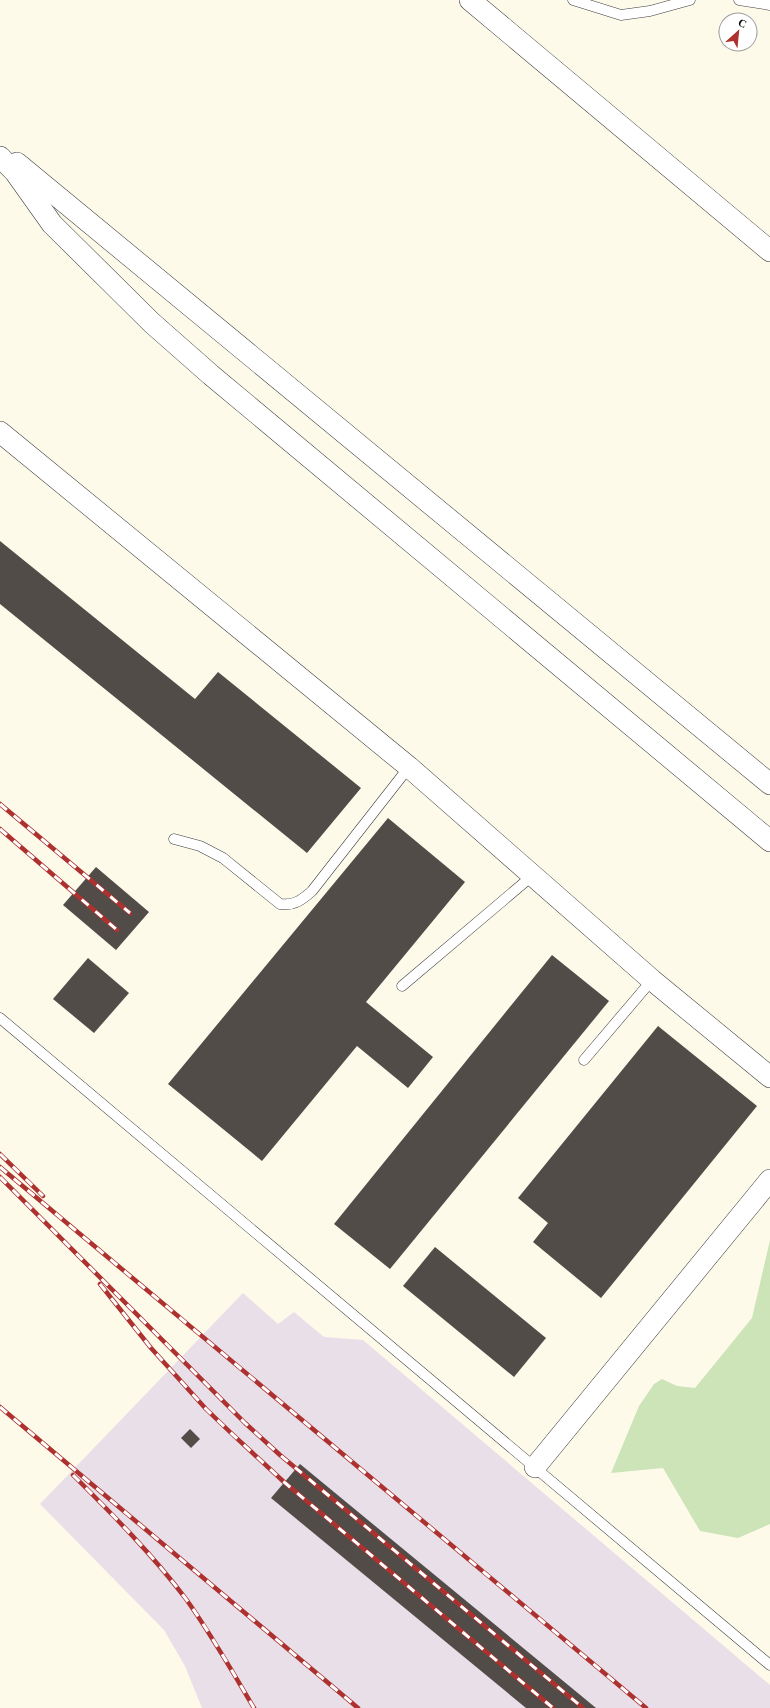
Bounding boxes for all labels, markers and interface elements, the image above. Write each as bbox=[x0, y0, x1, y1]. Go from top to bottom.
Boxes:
north arrow bbox=[718, 12, 758, 52]
text: С bbox=[736, 16, 749, 30]

